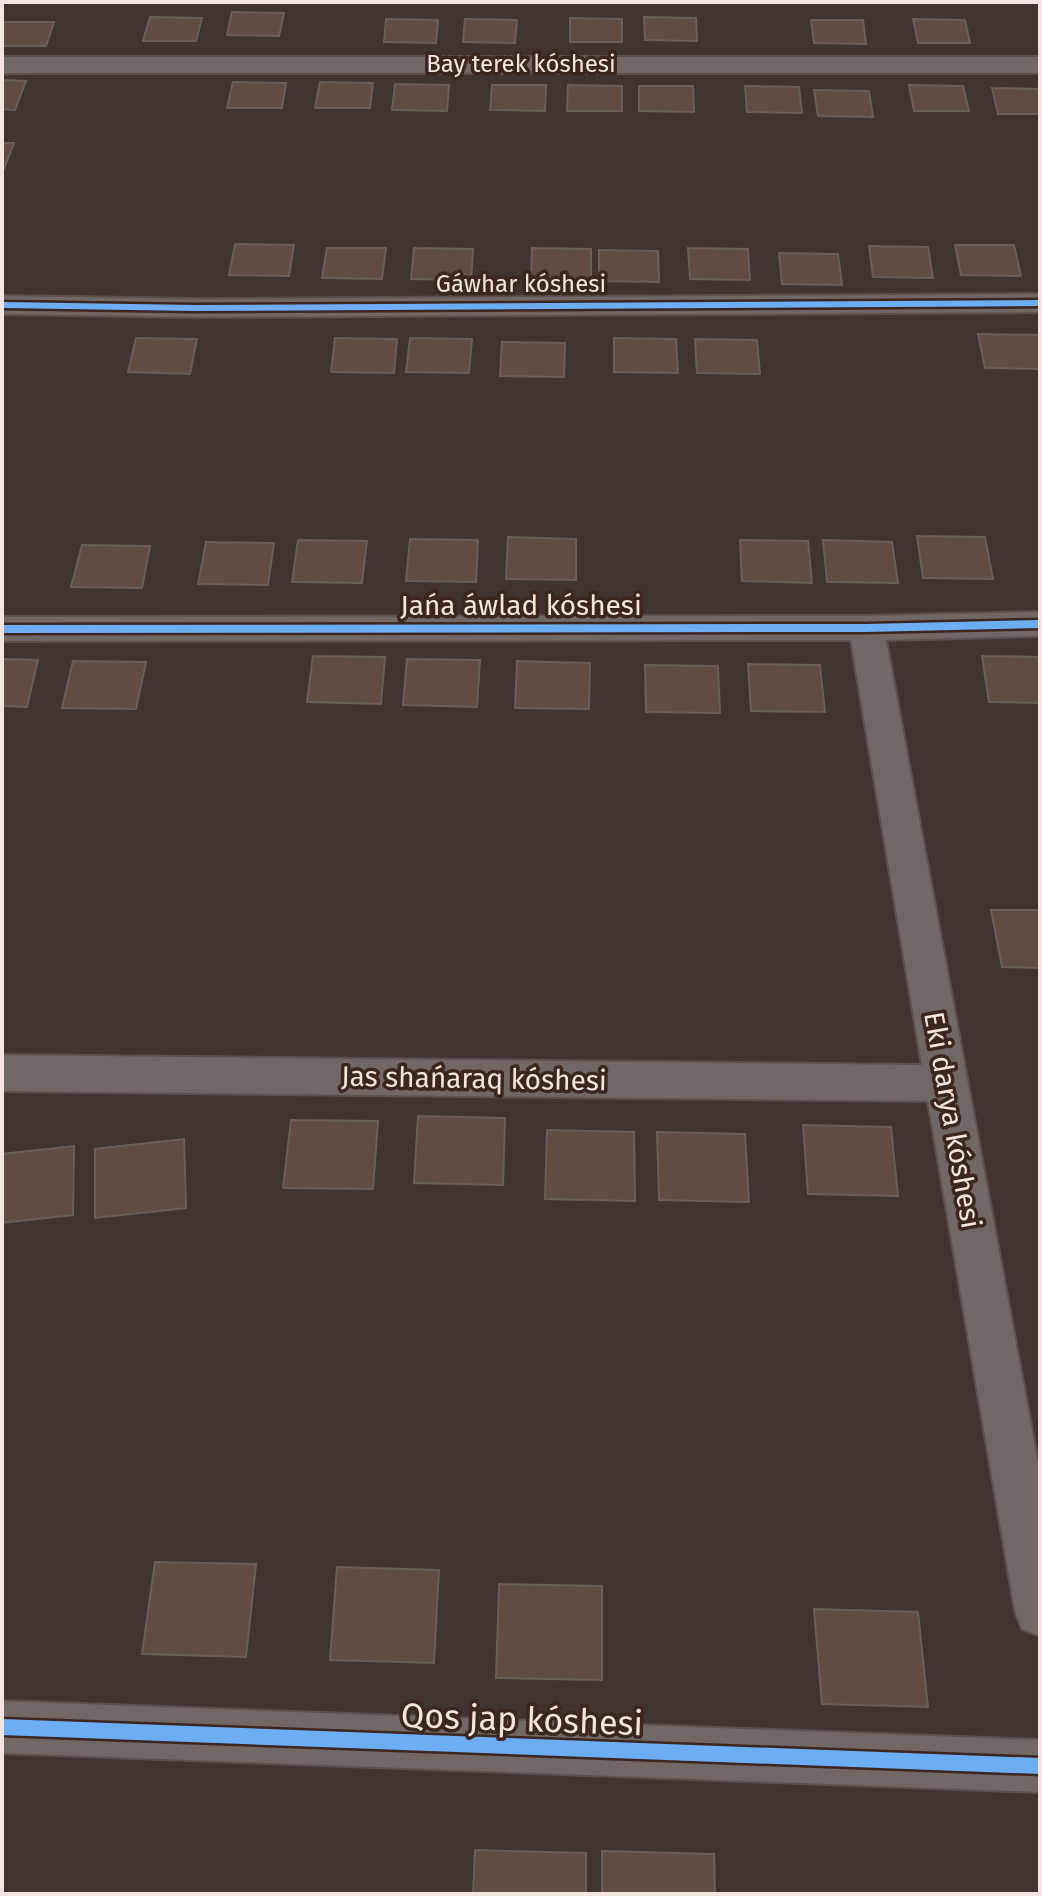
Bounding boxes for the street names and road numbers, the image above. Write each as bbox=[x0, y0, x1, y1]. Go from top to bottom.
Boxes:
street label: Bay terek kóshesi bbox=[426, 50, 616, 78]
street label: Gáwhar kóshesi bbox=[436, 270, 606, 298]
street label: Jańa áwlad kóshesi bbox=[400, 589, 642, 622]
street label: Eki darya kóshesi bbox=[917, 1009, 988, 1231]
street label: Jas shańaraq kóshesi bbox=[341, 1060, 607, 1097]
street label: Qos jap kóshesi bbox=[400, 1695, 644, 1744]

